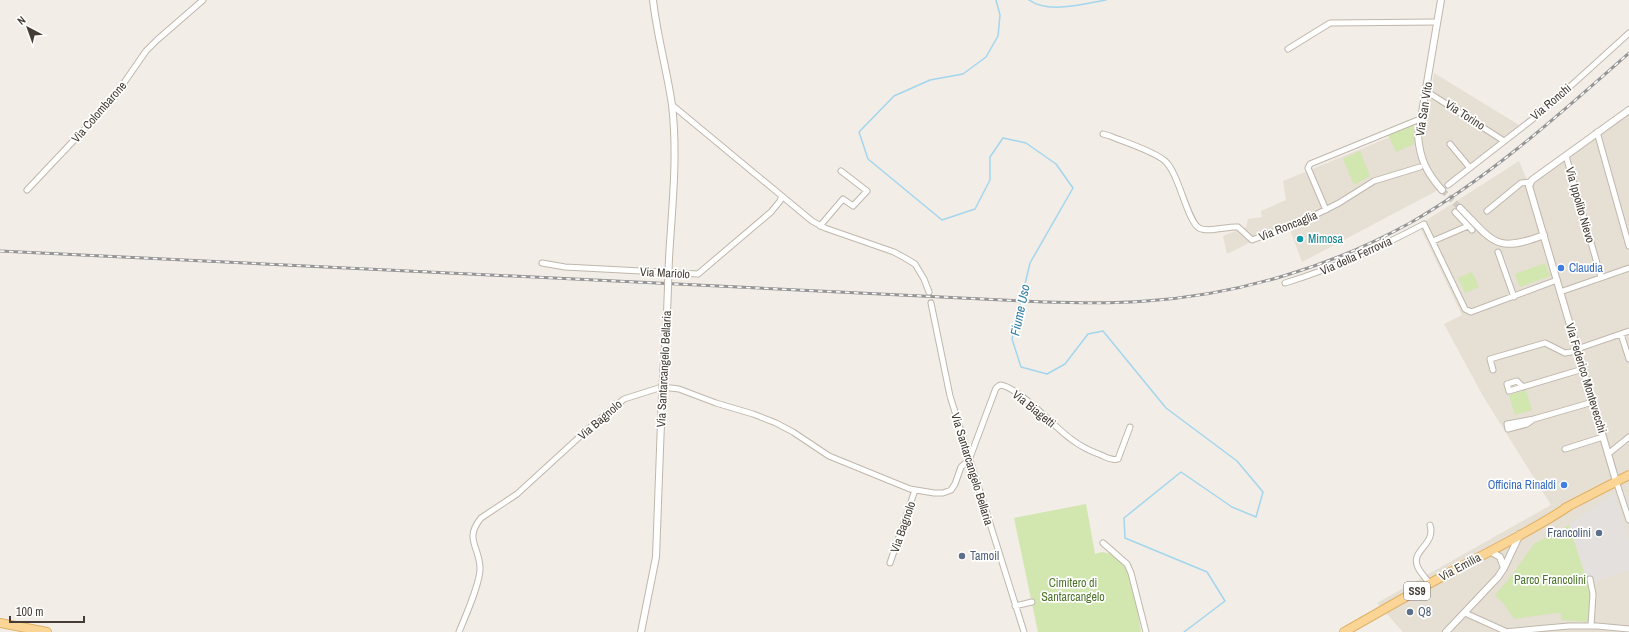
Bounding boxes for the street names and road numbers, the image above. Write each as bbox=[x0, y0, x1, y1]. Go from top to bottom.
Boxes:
street label: Via Colombarone bbox=[68, 78, 130, 146]
street label: Via Ronchi bbox=[1527, 80, 1575, 124]
street label: Via San Vito bbox=[1412, 81, 1436, 137]
street label: Via Torino bbox=[1442, 96, 1488, 134]
street label: Via Ippolito Nievo bbox=[1562, 165, 1598, 245]
street label: Via Roncaglia bbox=[1256, 207, 1320, 245]
street label: Via della Ferrovia bbox=[1318, 233, 1395, 279]
street label: Via Mariolo bbox=[640, 264, 690, 282]
street label: Via Santarcangelo Bellaria bbox=[653, 310, 675, 428]
street label: Via Federico Montevecchi bbox=[1562, 321, 1610, 435]
street label: Via Biagetti bbox=[1009, 387, 1059, 431]
street label: Via Bagnolo bbox=[575, 396, 625, 444]
street label: Via Santarcangelo Bellaria bbox=[947, 411, 997, 528]
street label: Via Bagnolo bbox=[887, 499, 919, 555]
street label: Via Emilia bbox=[1436, 549, 1484, 585]
road number: SS9 bbox=[1404, 582, 1430, 600]

